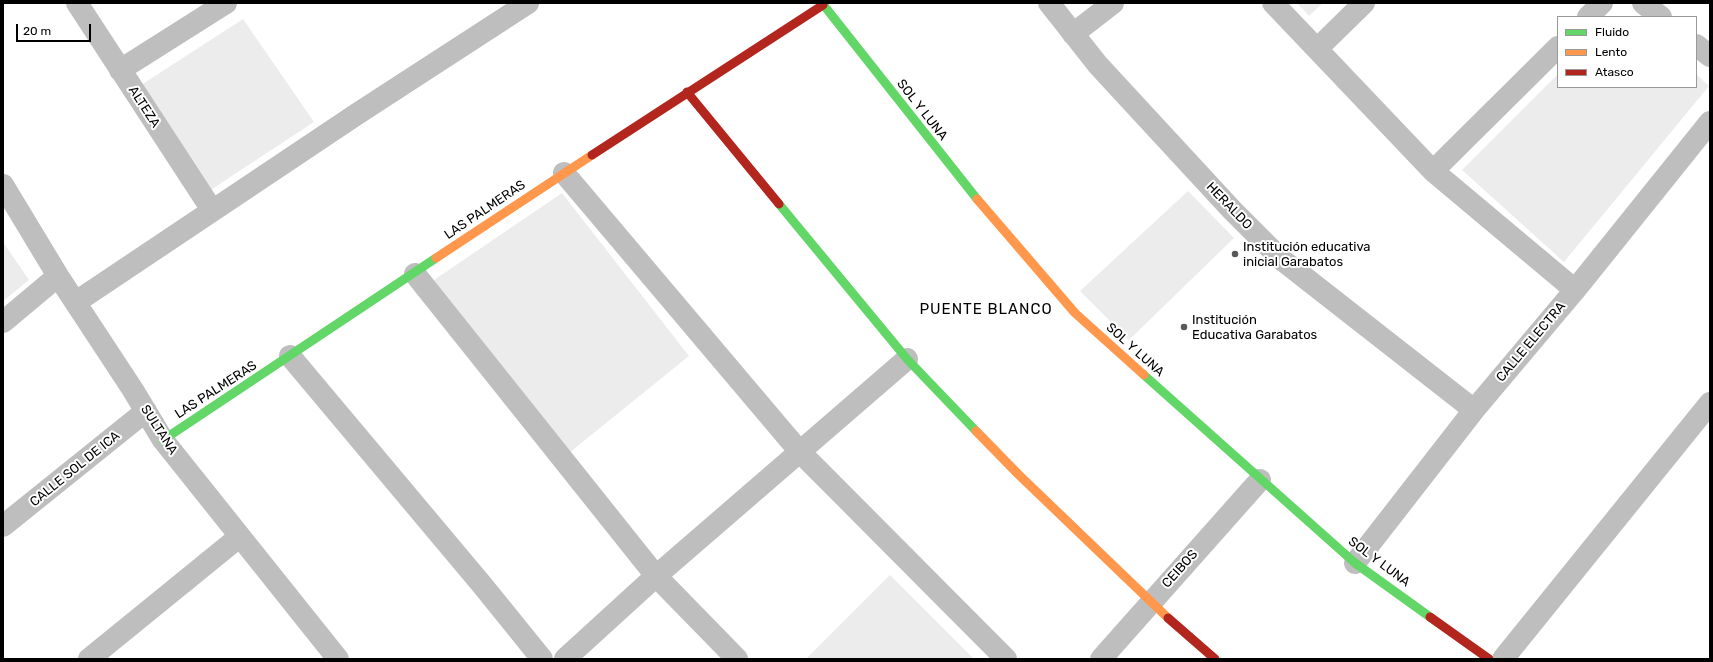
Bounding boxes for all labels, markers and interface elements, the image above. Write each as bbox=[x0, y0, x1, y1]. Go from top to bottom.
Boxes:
scale bar bbox=[18, 16, 93, 42]
legend bbox=[1557, 16, 1697, 88]
text: 20 m bbox=[23, 24, 51, 38]
text: Fluido bbox=[1595, 25, 1629, 39]
text: Lento bbox=[1595, 45, 1627, 59]
text: Atasco bbox=[1595, 65, 1634, 79]
street label: SOL Y LUNA bbox=[893, 76, 951, 144]
street label: ALTEZA bbox=[125, 83, 163, 131]
street label: LAS PALMERAS bbox=[442, 177, 528, 243]
street label: HERALDO bbox=[1203, 179, 1255, 233]
place label: Institución educativa inicial Garabatos bbox=[1243, 239, 1371, 270]
marker: Institución educativa inicial Garabatos bbox=[1230, 249, 1240, 259]
street label: CALLE ELECTRA bbox=[1493, 299, 1569, 385]
district label: PUENTE BLANCO bbox=[919, 301, 1053, 319]
place label: Institución Educativa Garabatos bbox=[1192, 312, 1317, 343]
street label: SOL Y LUNA bbox=[1103, 320, 1167, 380]
marker: Institución Educativa Garabatos bbox=[1179, 322, 1189, 332]
street label: LAS PALMERAS bbox=[172, 358, 260, 422]
street label: SULTANA bbox=[137, 402, 181, 458]
street label: CALLE SOL DE ICA bbox=[27, 428, 123, 510]
street label: SOL Y LUNA bbox=[1345, 534, 1413, 590]
street label: CEIBOS bbox=[1159, 547, 1201, 591]

